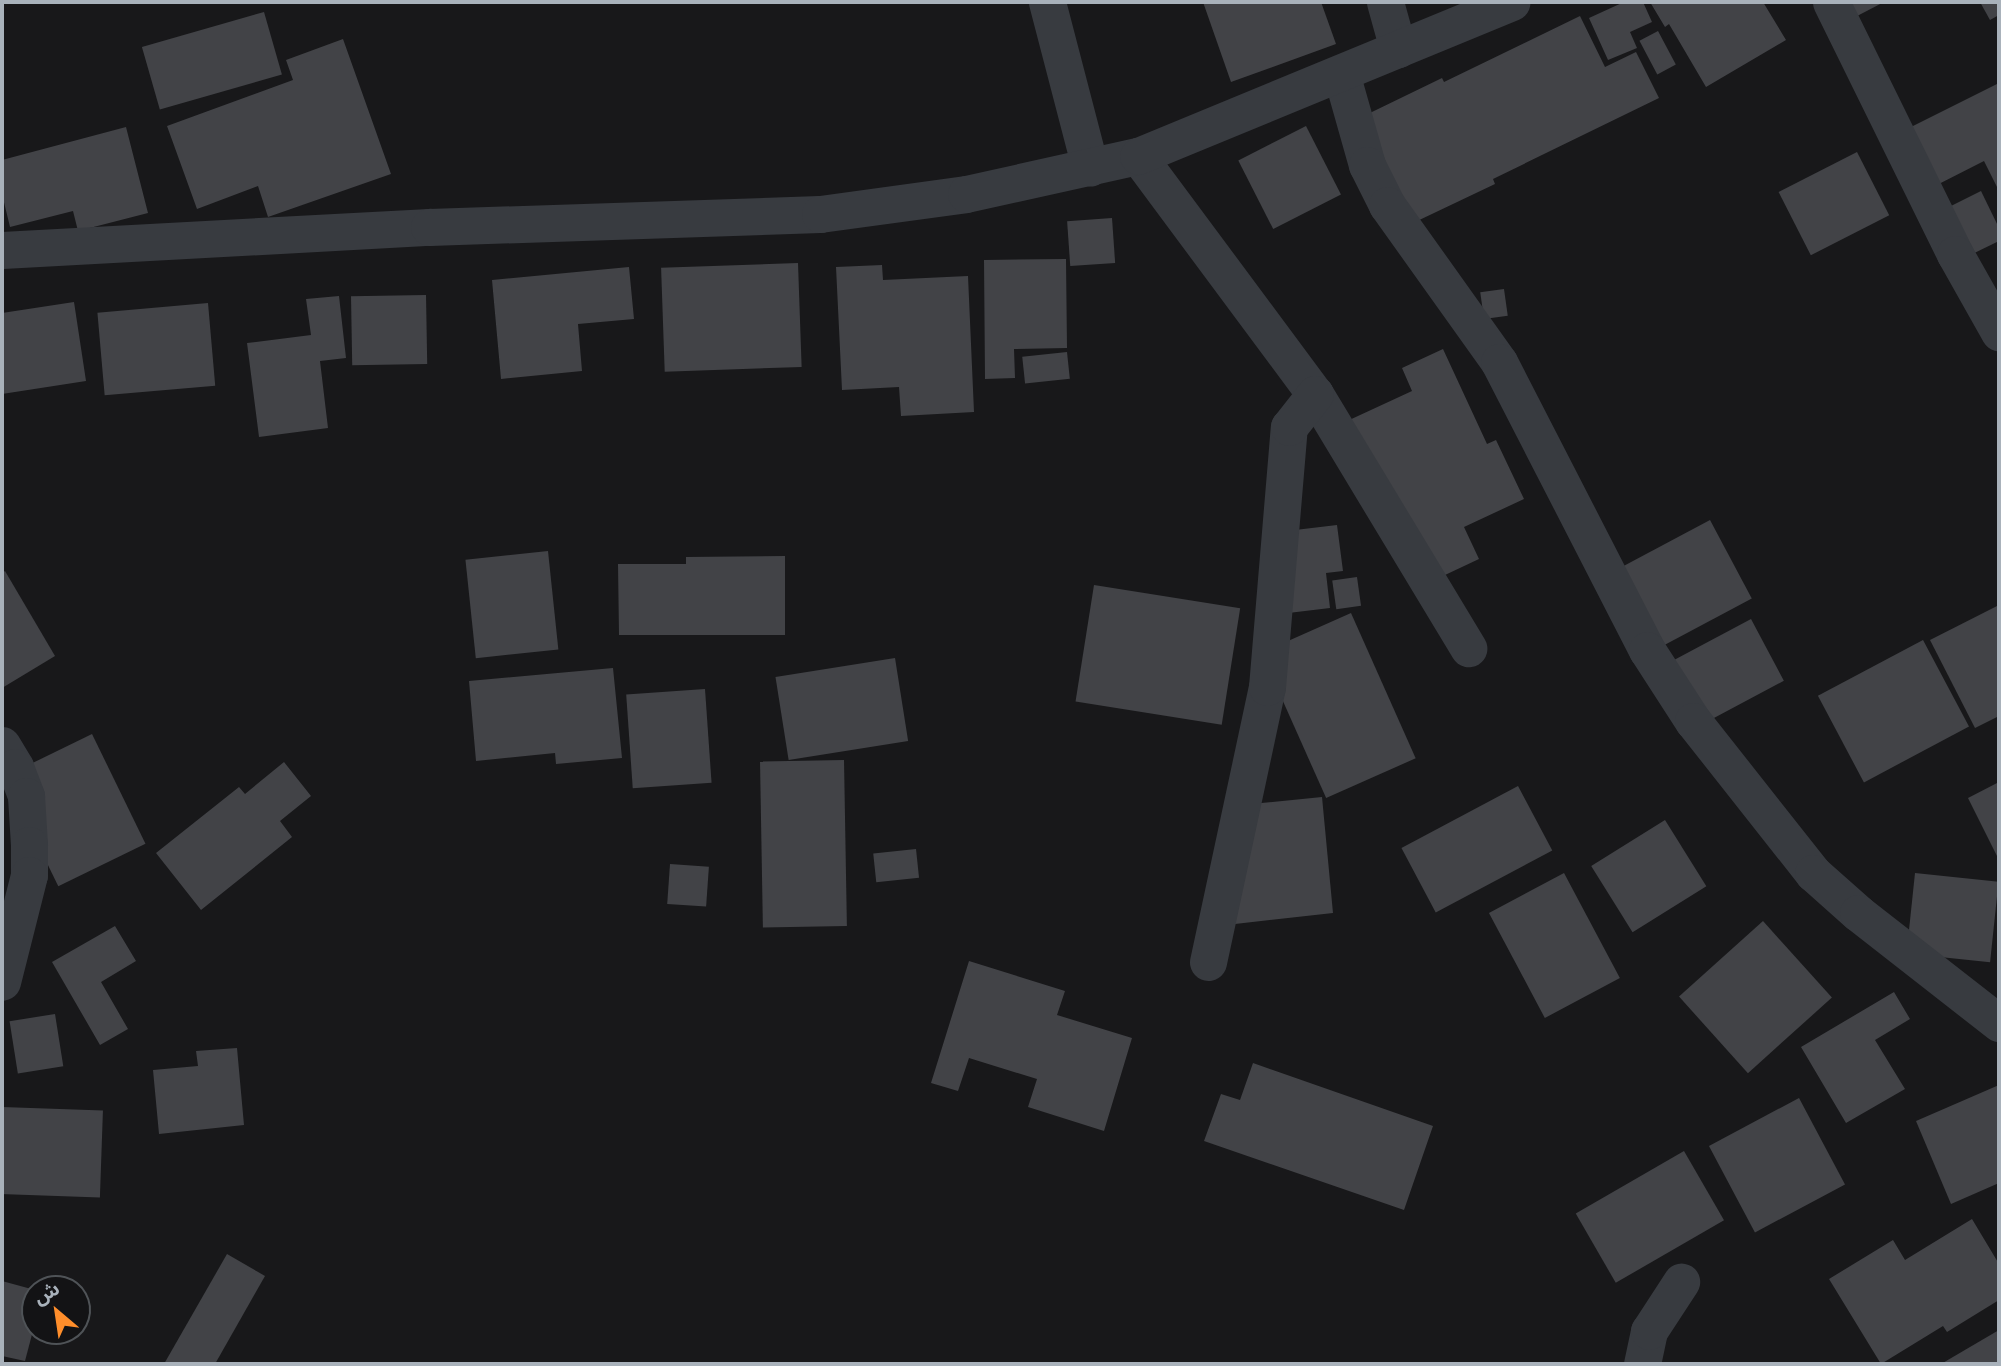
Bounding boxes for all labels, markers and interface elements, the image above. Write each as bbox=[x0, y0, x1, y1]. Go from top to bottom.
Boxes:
north arrow bbox=[21, 1275, 91, 1345]
text: ش bbox=[30, 1277, 64, 1309]

